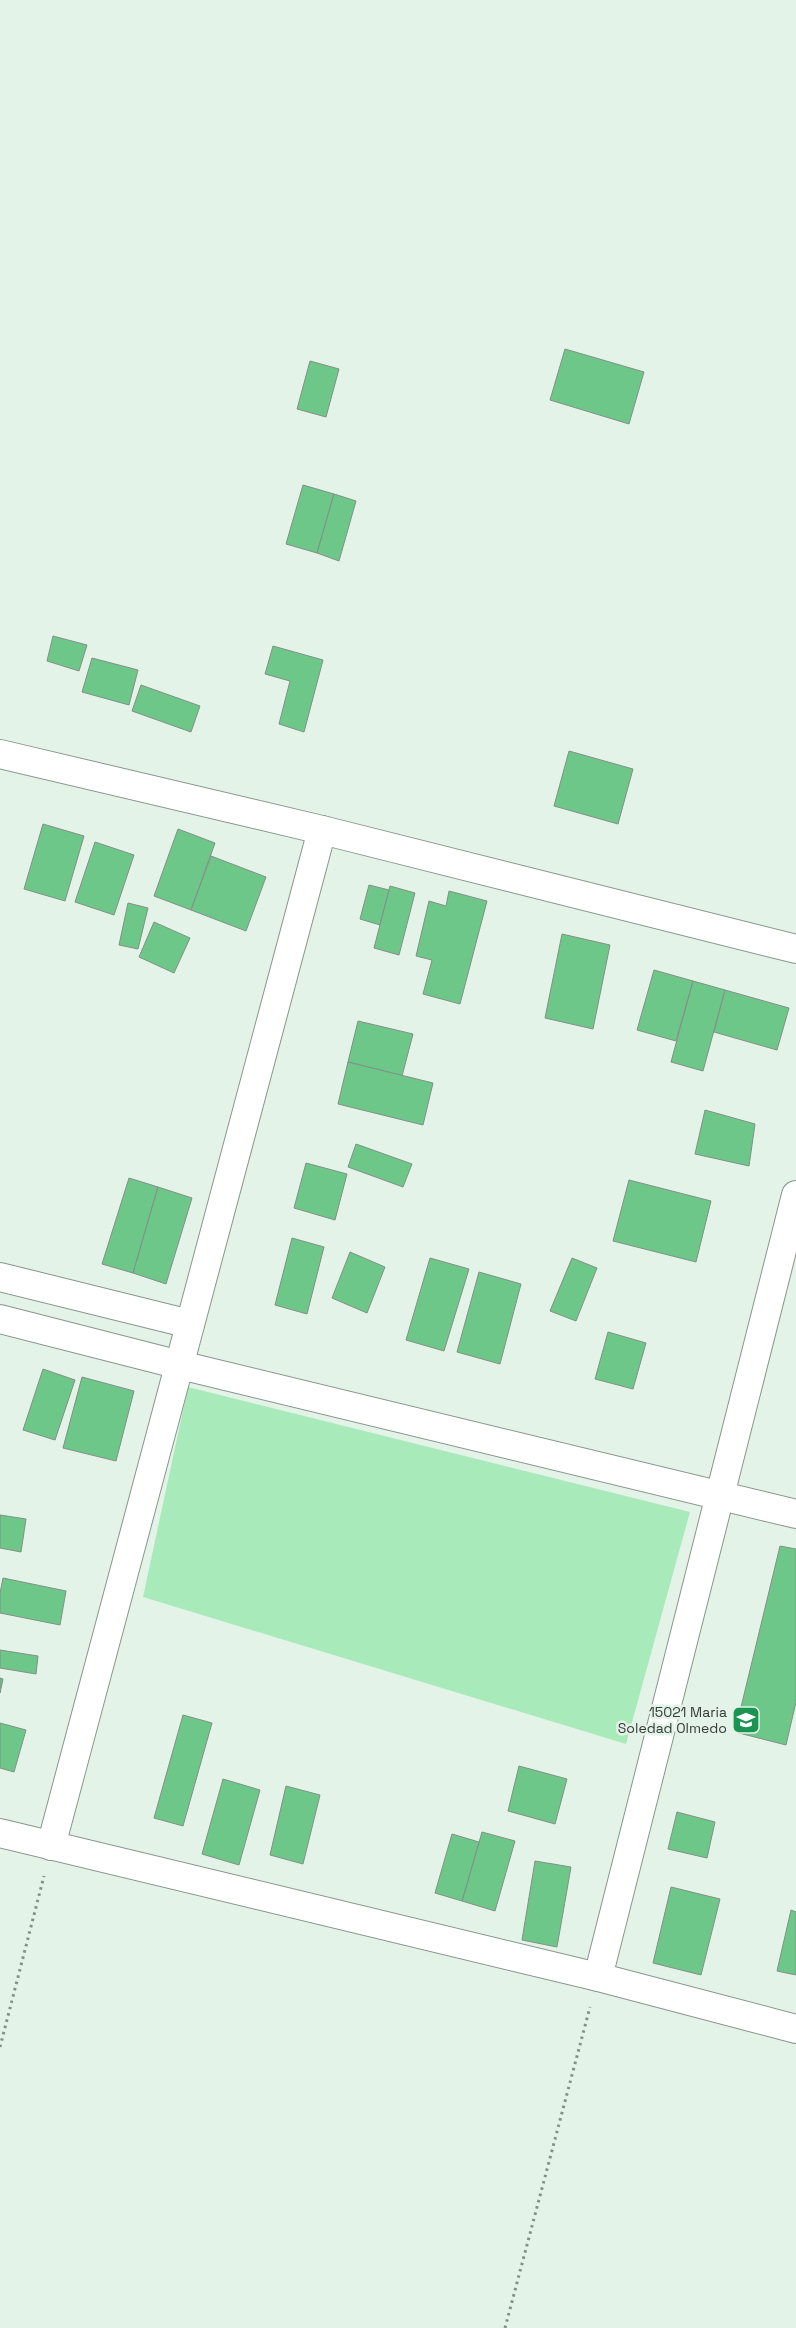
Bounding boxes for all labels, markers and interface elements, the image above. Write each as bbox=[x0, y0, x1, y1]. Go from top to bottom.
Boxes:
place label: 15021 Maria Soledad Olmedo bbox=[618, 1703, 727, 1737]
school or university icon: 15021 Maria Soledad Olmedo bbox=[731, 1705, 761, 1735]

